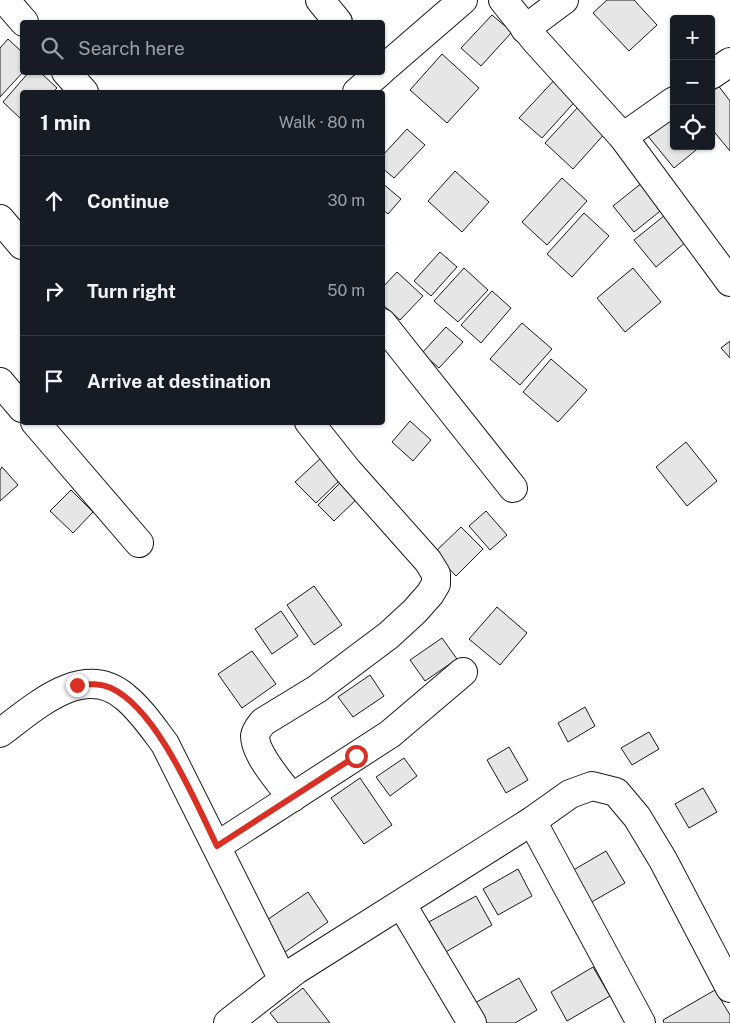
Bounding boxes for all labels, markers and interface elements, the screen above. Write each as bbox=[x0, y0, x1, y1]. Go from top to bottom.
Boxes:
map controls bbox=[670, 15, 715, 150]
button: + bbox=[670, 15, 715, 60]
search box bbox=[20, 20, 385, 75]
icon: search bbox=[38, 34, 66, 62]
text: Search here bbox=[78, 37, 185, 59]
button: − bbox=[670, 60, 715, 105]
button: locate bbox=[670, 105, 715, 150]
text: 1 min bbox=[40, 110, 91, 135]
text: Walk · 80 m bbox=[279, 113, 365, 132]
icon: ahead bbox=[40, 187, 68, 215]
text: Continue bbox=[87, 190, 169, 212]
text: 30 m bbox=[328, 191, 365, 210]
icon: right bbox=[40, 277, 68, 305]
text: Turn right bbox=[87, 280, 176, 302]
text: 50 m bbox=[327, 281, 365, 300]
icon: arrive bbox=[40, 367, 68, 395]
text: Arrive at destination bbox=[87, 370, 271, 392]
route end bbox=[66, 674, 89, 697]
route start bbox=[345, 745, 368, 768]

